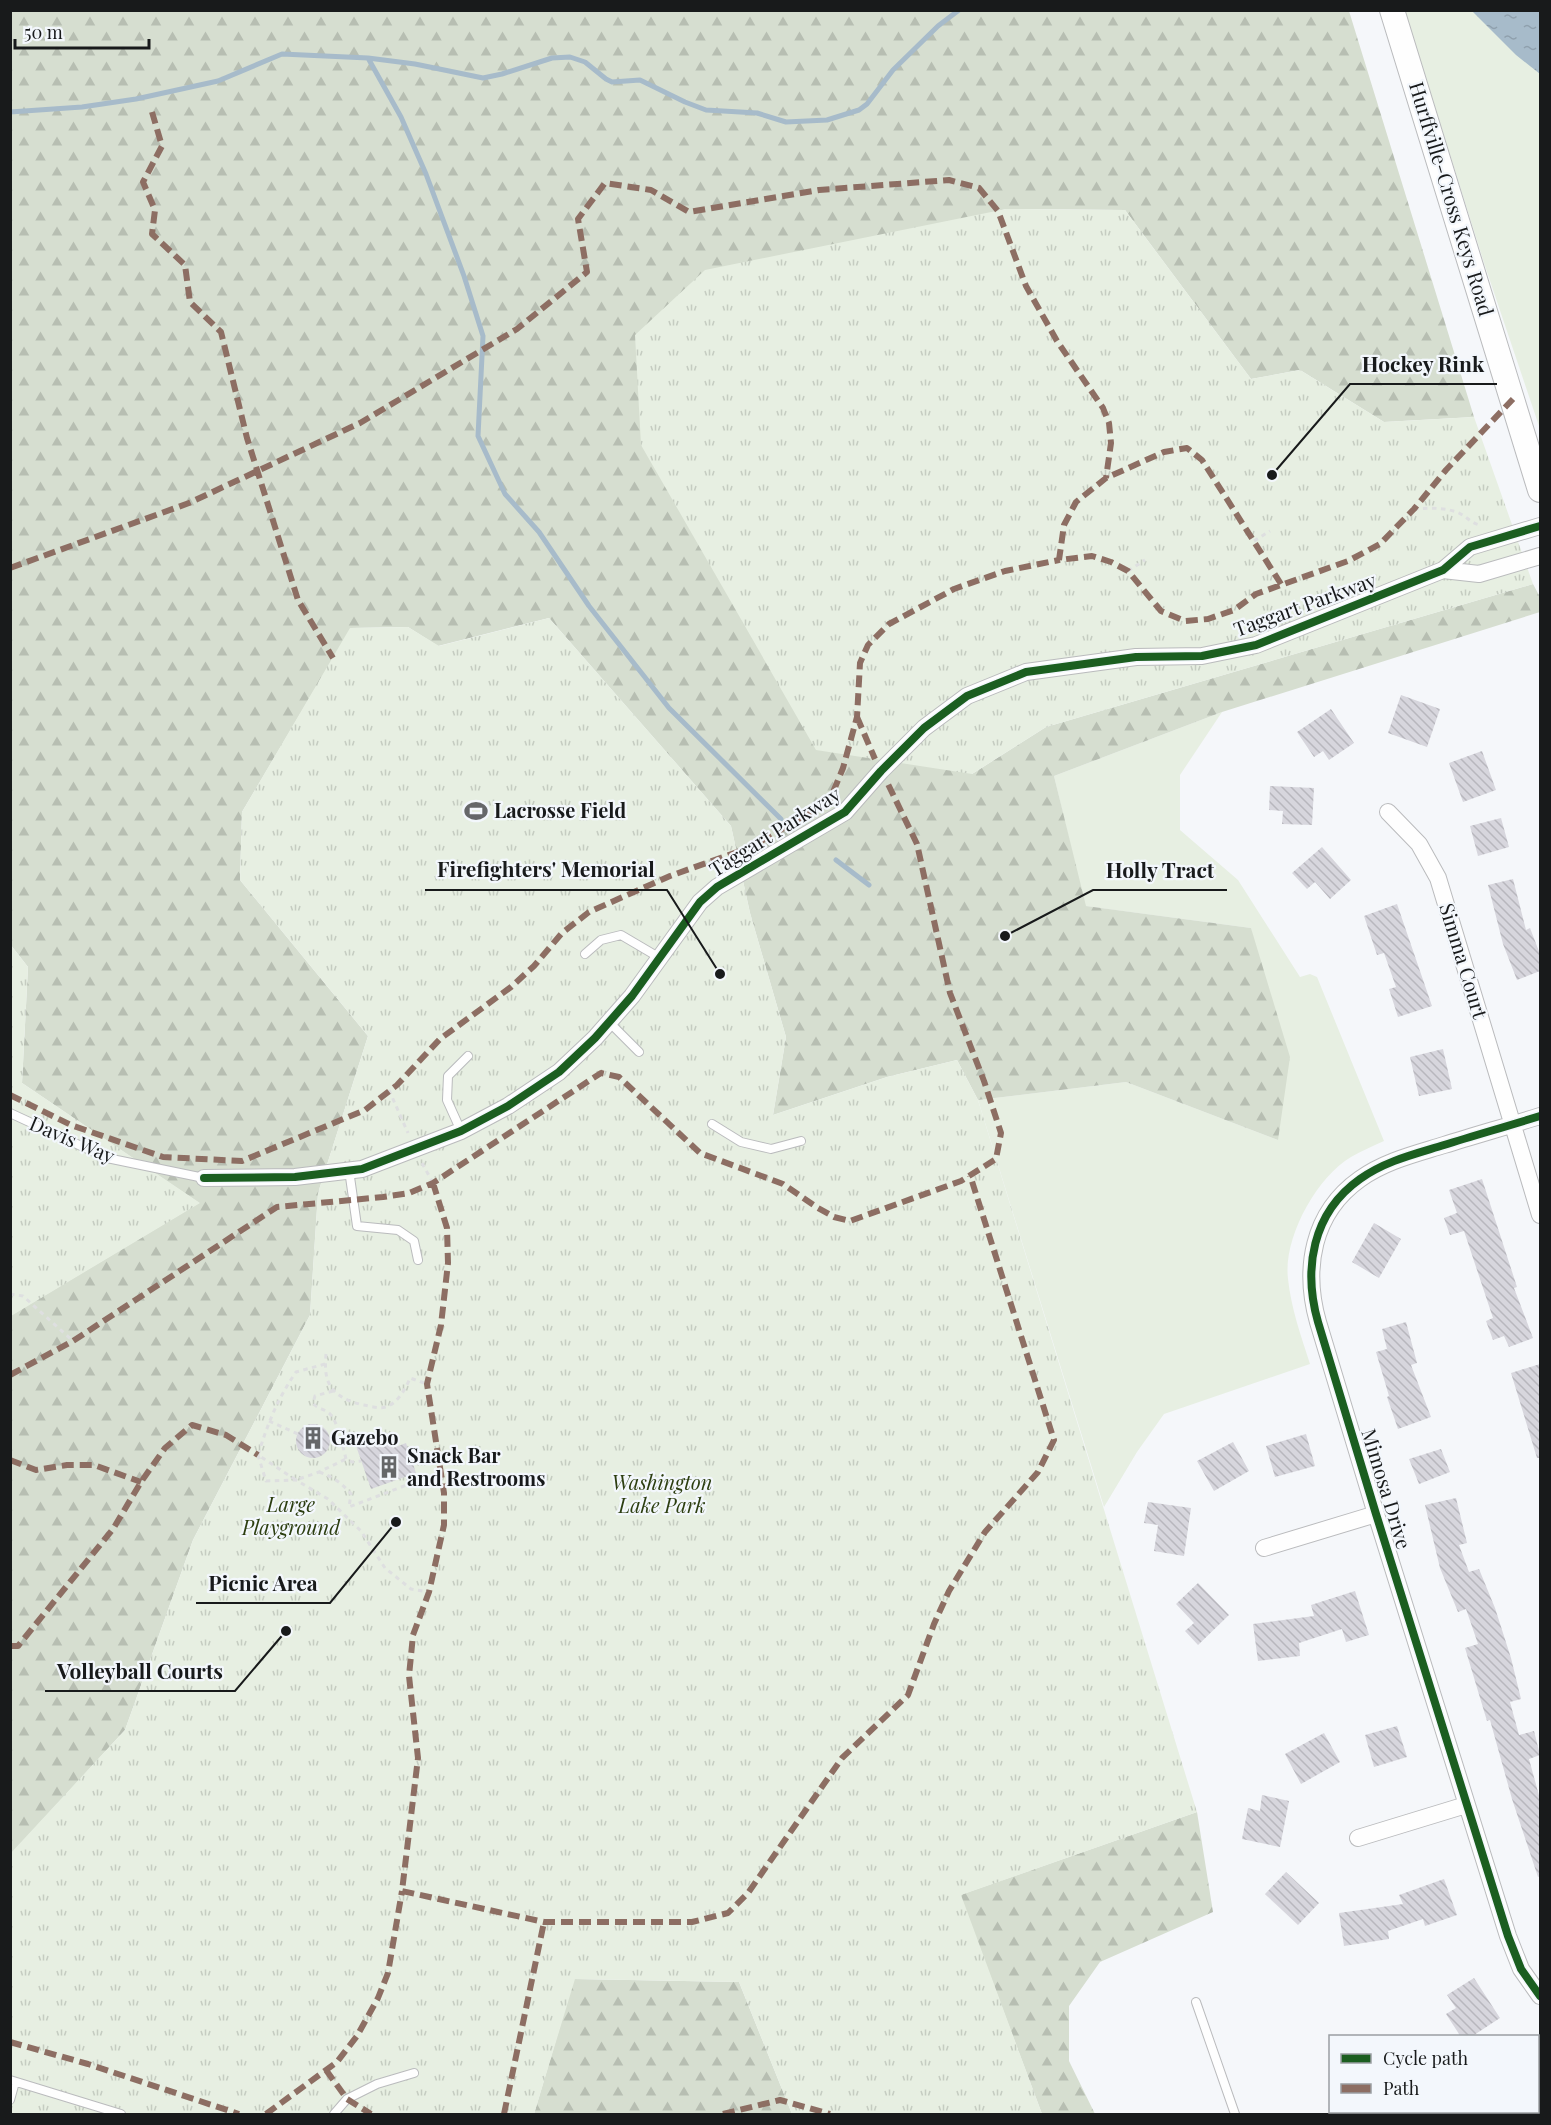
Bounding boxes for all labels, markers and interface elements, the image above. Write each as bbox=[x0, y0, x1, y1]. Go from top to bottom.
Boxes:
scale bar bbox=[15, 12, 148, 50]
text: 50 m bbox=[24, 20, 63, 44]
street label: Hurffville-Cross Keys Road bbox=[1404, 78, 1501, 319]
callout: Hockey Rink bbox=[1350, 345, 1497, 384]
text: Hockey Rink bbox=[1362, 349, 1485, 377]
street label: Taggart Parkway bbox=[1229, 565, 1380, 642]
street label: Taggart Parkway bbox=[704, 780, 845, 882]
place label: Lacrosse Field bbox=[494, 796, 626, 823]
sports icon: Lacrosse Field bbox=[463, 798, 489, 824]
callout: Firefighters' Memorial bbox=[425, 851, 667, 890]
callout: Holly Tract bbox=[1093, 851, 1227, 890]
text: Firefighters' Memorial bbox=[437, 854, 655, 882]
text: Holly Tract bbox=[1106, 855, 1215, 883]
street label: Simma Court bbox=[1434, 900, 1495, 1022]
street label: Davis Way bbox=[26, 1109, 119, 1169]
place label: Gazebo bbox=[331, 1423, 399, 1450]
building icon: Gazebo bbox=[300, 1425, 326, 1451]
street label: Mimosa Drive bbox=[1356, 1425, 1419, 1552]
place label: Snack Bar and Restrooms bbox=[407, 1441, 545, 1491]
building icon: Snack Bar and Restrooms bbox=[376, 1454, 402, 1480]
park label: Washington Lake Park bbox=[612, 1468, 712, 1518]
park label: Large Playground bbox=[241, 1490, 341, 1540]
callout: Picnic Area bbox=[196, 1564, 330, 1603]
text: Picnic Area bbox=[208, 1568, 318, 1596]
callout: Volleyball Courts bbox=[45, 1652, 235, 1691]
text: Volleyball Courts bbox=[56, 1656, 223, 1684]
legend bbox=[1329, 2035, 1539, 2113]
text: Cycle path bbox=[1383, 2046, 1468, 2070]
text: Path bbox=[1383, 2076, 1420, 2100]

